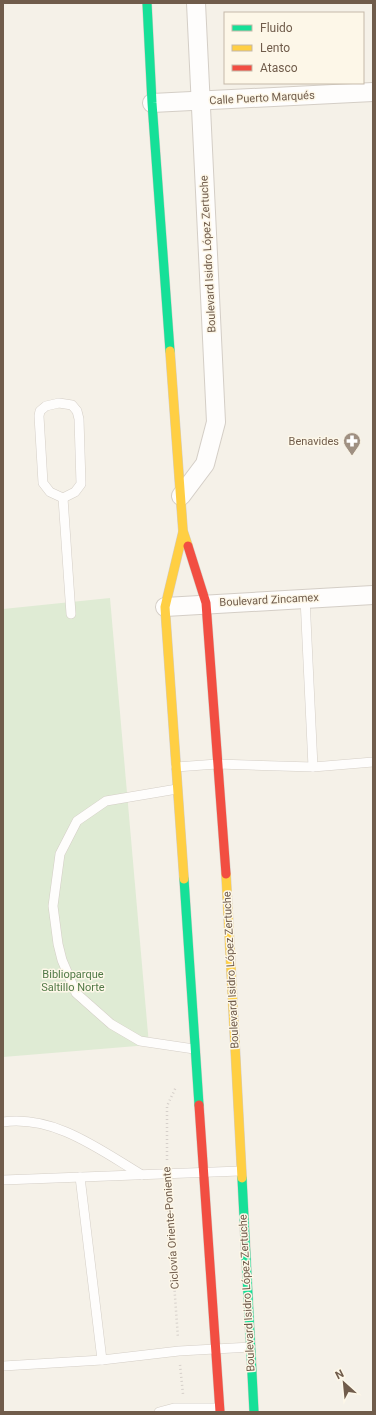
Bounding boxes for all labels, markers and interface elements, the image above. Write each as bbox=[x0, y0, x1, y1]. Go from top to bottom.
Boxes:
legend bbox=[224, 12, 364, 84]
text: Fluido bbox=[260, 21, 293, 35]
text: Lento bbox=[260, 41, 290, 55]
text: Atasco bbox=[260, 61, 298, 75]
street label: Calle Puerto Marqués bbox=[209, 89, 315, 107]
street label: Boulevard Isidro López Zertuche bbox=[197, 175, 219, 333]
pharmacy icon: Benavides bbox=[342, 431, 362, 456]
place label: Benavides bbox=[289, 435, 339, 448]
street label: Boulevard Zincamex bbox=[219, 591, 320, 609]
street label: Boulevard Isidro López Zertuche bbox=[220, 891, 242, 1049]
park label: Biblioparque Saltillo Norte bbox=[41, 968, 105, 994]
street label: Ciclovía Oriente-Poniente bbox=[160, 1166, 182, 1290]
street label: Boulevard Isidro López Zertuche bbox=[236, 1214, 258, 1372]
north arrow bbox=[324, 1363, 364, 1403]
text: N bbox=[333, 1367, 346, 1382]

